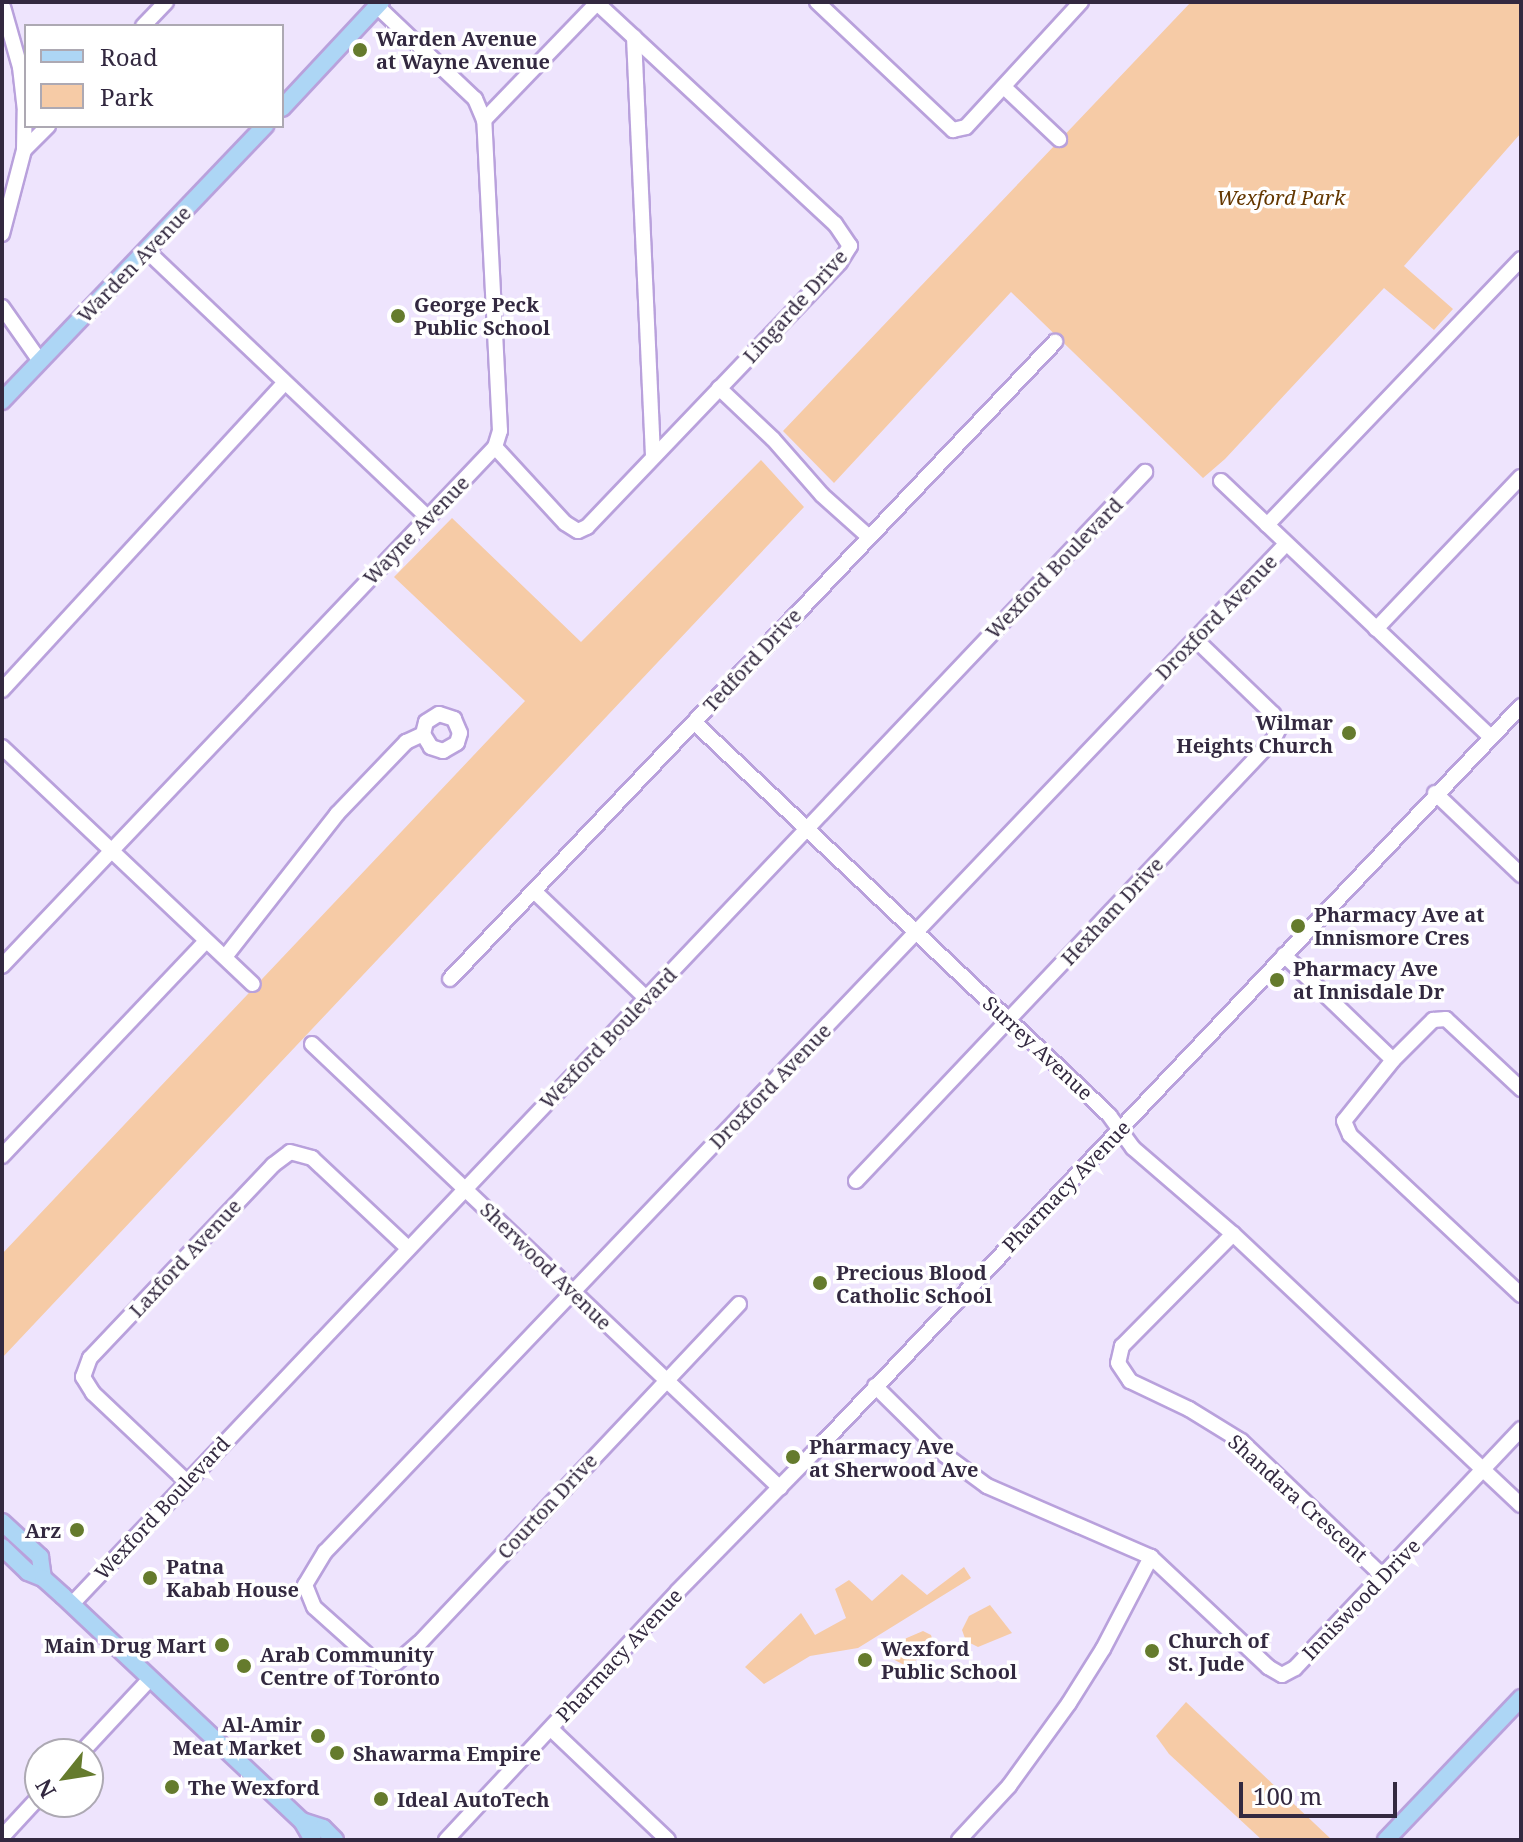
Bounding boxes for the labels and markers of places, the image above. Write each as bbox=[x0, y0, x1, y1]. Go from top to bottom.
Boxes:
place label: Warden Avenue at Wayne Avenue bbox=[376, 26, 550, 73]
marker: Warden Avenue at Wayne Avenue bbox=[351, 41, 369, 59]
place label: George Peck Public School bbox=[414, 292, 550, 339]
marker: George Peck Public School bbox=[389, 307, 407, 325]
place label: Wilmar Heights Church bbox=[1176, 710, 1333, 757]
marker: Wilmar Heights Church bbox=[1340, 724, 1358, 742]
place label: Pharmacy Ave at Innismore Cres bbox=[1314, 902, 1484, 949]
marker: Pharmacy Ave at Innismore Cres bbox=[1289, 917, 1307, 935]
place label: Pharmacy Ave at Innisdale Dr bbox=[1293, 956, 1444, 1003]
marker: Pharmacy Ave at Innisdale Dr bbox=[1268, 971, 1286, 989]
place label: Precious Blood Catholic School bbox=[836, 1260, 992, 1307]
marker: Precious Blood Catholic School bbox=[811, 1274, 829, 1292]
place label: Pharmacy Ave at Sherwood Ave bbox=[809, 1434, 978, 1481]
marker: Pharmacy Ave at Sherwood Ave bbox=[784, 1448, 802, 1466]
place label: Arz bbox=[25, 1518, 61, 1542]
marker: Arz bbox=[68, 1521, 86, 1539]
place label: Patna Kabab House bbox=[166, 1554, 299, 1601]
marker: Patna Kabab House bbox=[141, 1569, 159, 1587]
place label: Church of St. Jude bbox=[1168, 1628, 1268, 1675]
place label: Main Drug Mart bbox=[44, 1633, 206, 1657]
marker: Main Drug Mart bbox=[213, 1636, 231, 1654]
place label: Wexford Public School bbox=[881, 1636, 1017, 1683]
place label: Arab Community Centre of Toronto bbox=[260, 1642, 440, 1689]
marker: Church of St. Jude bbox=[1143, 1642, 1161, 1660]
marker: Wexford Public School bbox=[856, 1651, 874, 1669]
marker: Arab Community Centre of Toronto bbox=[235, 1657, 253, 1675]
place label: Al-Amir Meat Market bbox=[173, 1712, 302, 1759]
marker: Al-Amir Meat Market bbox=[309, 1727, 327, 1745]
place label: Shawarma Empire bbox=[353, 1741, 541, 1765]
marker: Shawarma Empire bbox=[328, 1744, 346, 1762]
place label: The Wexford bbox=[188, 1775, 319, 1799]
marker: The Wexford bbox=[163, 1778, 181, 1796]
place label: Ideal AutoTech bbox=[397, 1787, 550, 1811]
marker: Ideal AutoTech bbox=[372, 1790, 390, 1808]

